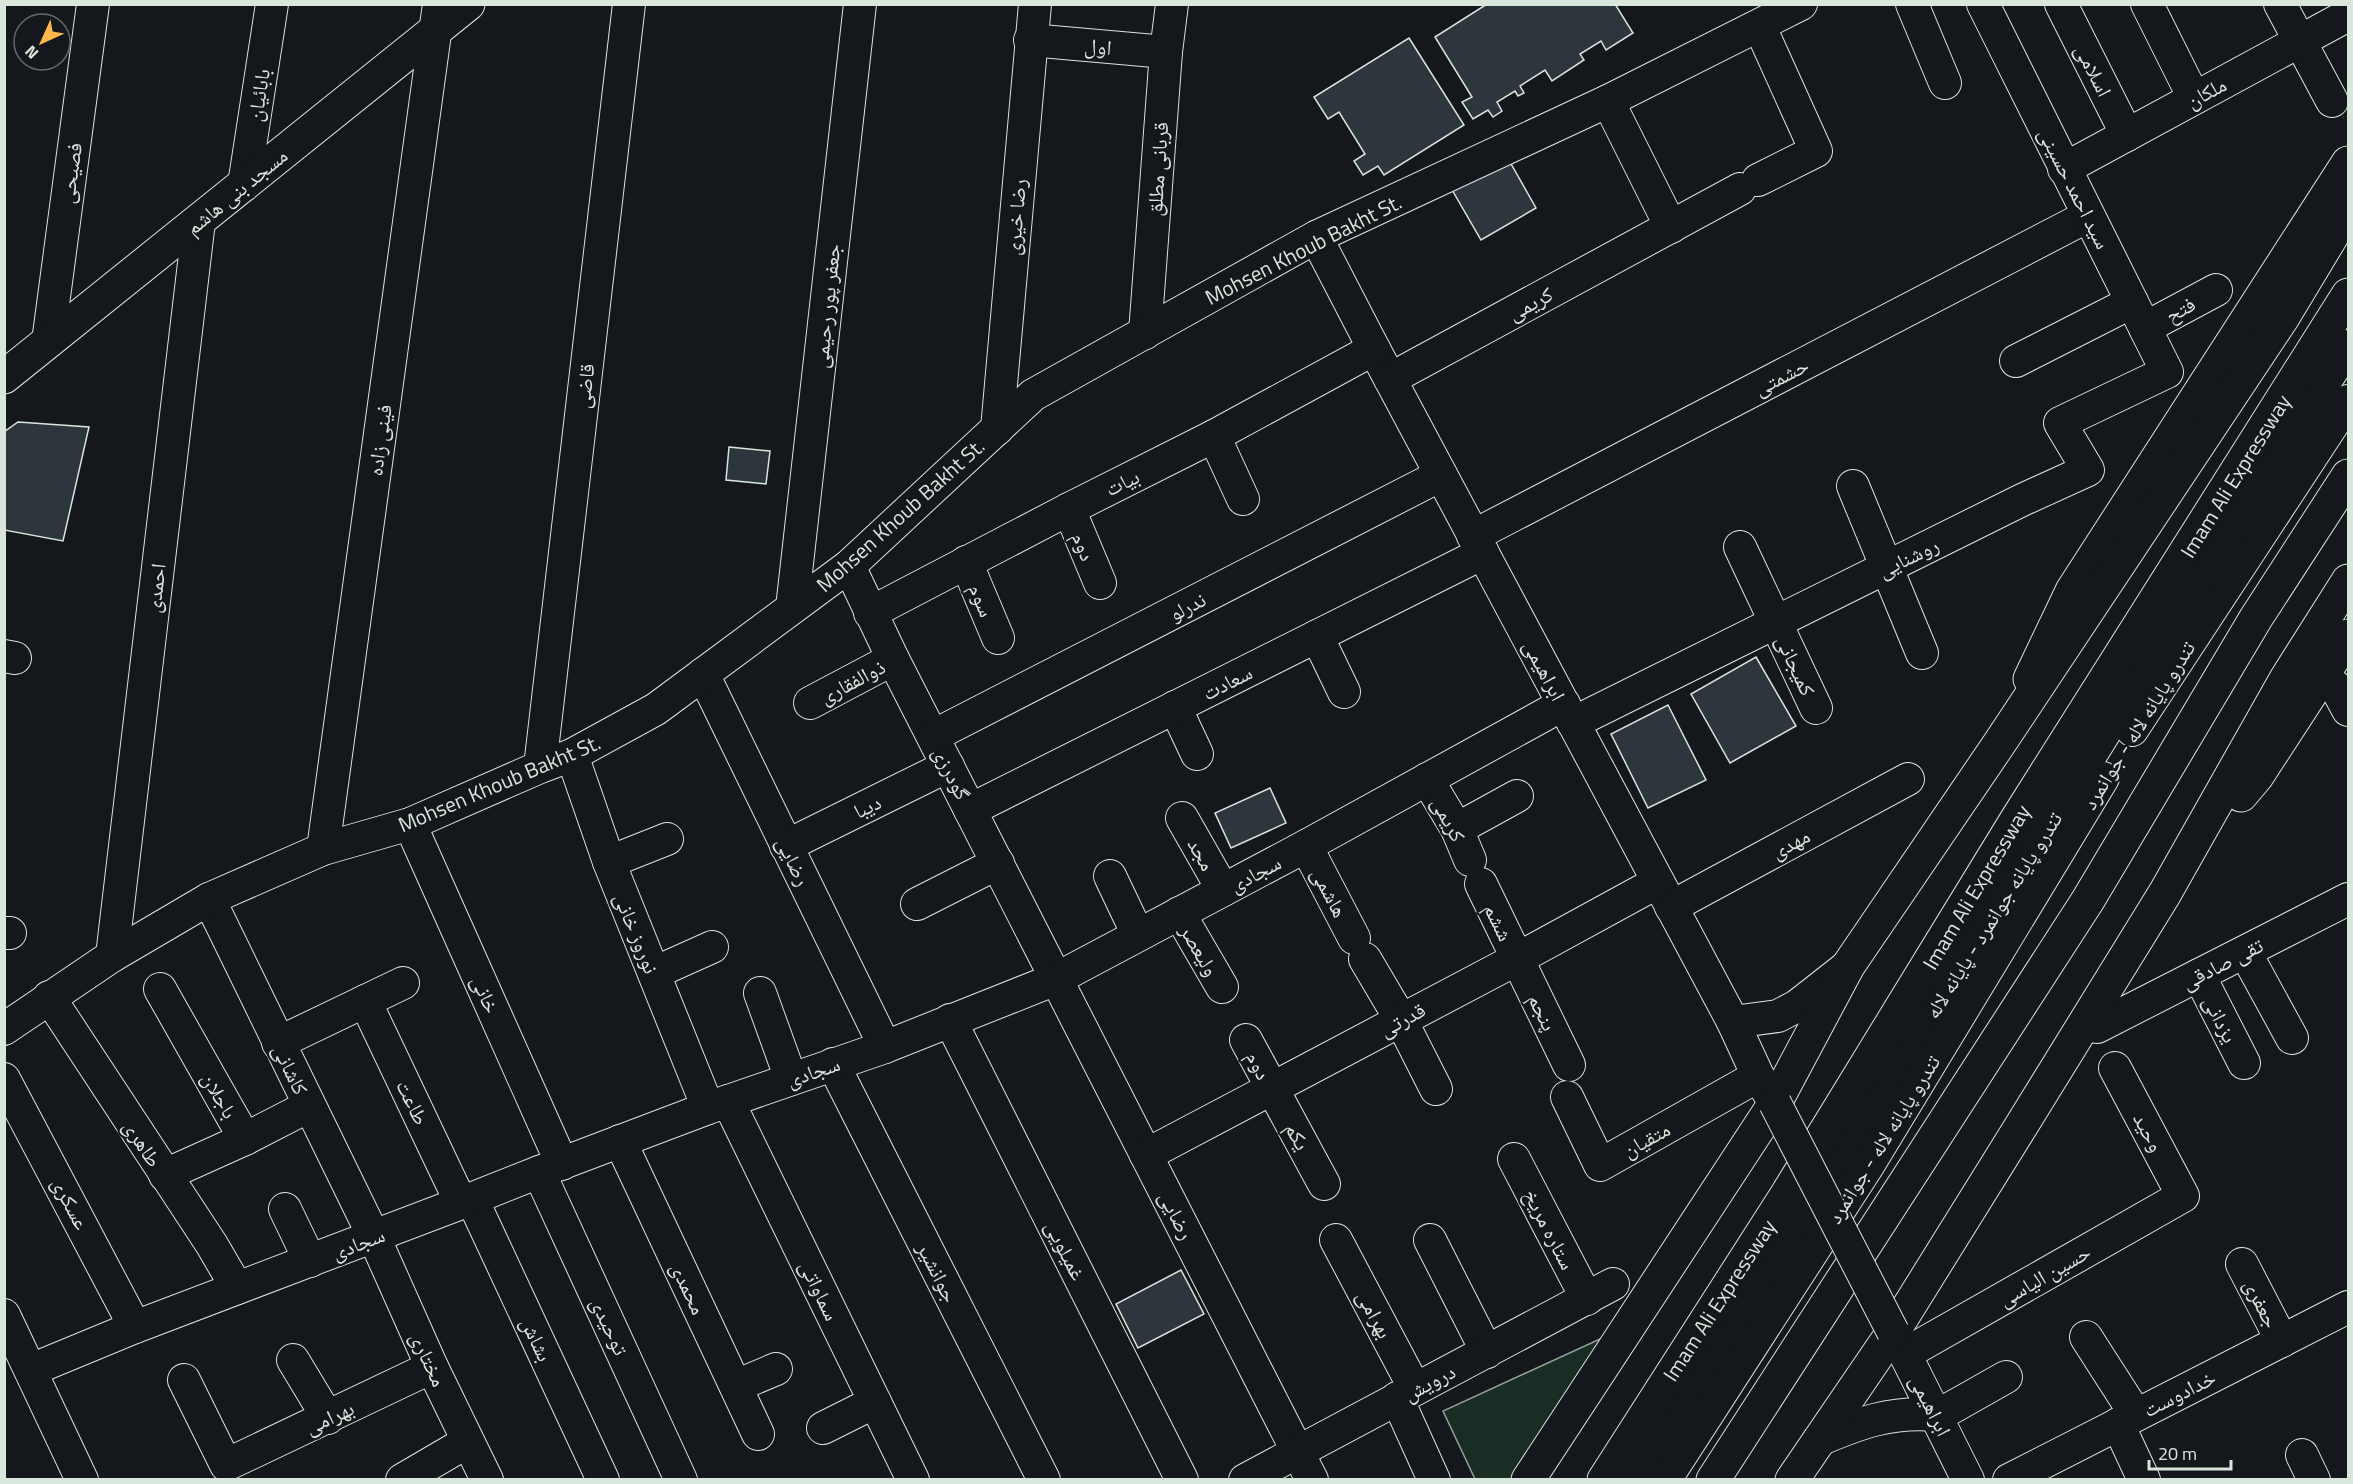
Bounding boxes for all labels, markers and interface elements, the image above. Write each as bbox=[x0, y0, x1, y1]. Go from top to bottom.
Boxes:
north arrow bbox=[12, 12, 72, 72]
street label: اول bbox=[1083, 29, 1113, 63]
street label: اسلامی bbox=[2067, 38, 2121, 102]
text: N bbox=[19, 40, 44, 65]
street label: بابائیان bbox=[238, 66, 278, 124]
street label: ملکان bbox=[2180, 68, 2232, 116]
street label: قربانی مطلق bbox=[1138, 121, 1176, 217]
street label: سید احمد حسینی bbox=[2031, 122, 2119, 254]
street label: مسجد بنی هاشم bbox=[178, 140, 294, 242]
street label: فصیحی bbox=[50, 141, 90, 205]
street label: رضا خیری bbox=[996, 177, 1034, 257]
street label: Mohsen Khoub Bakht St. bbox=[1199, 185, 1407, 313]
street label: جعفر پور رحیمی bbox=[804, 242, 848, 370]
street label: کریمی bbox=[1502, 278, 1559, 328]
street label: فتح bbox=[2159, 288, 2201, 330]
street label: حشمتی bbox=[1748, 349, 1814, 403]
street label: قاضی bbox=[565, 362, 603, 410]
street label: Imam Ali Expressway bbox=[2172, 388, 2298, 564]
street label: فینی زاده bbox=[358, 402, 400, 478]
street label: Mohsen Khoub Bakht St. bbox=[809, 430, 991, 600]
street label: بیات bbox=[1099, 460, 1145, 504]
street label: دوم bbox=[1064, 526, 1104, 566]
street label: روشنایی bbox=[1872, 528, 1944, 586]
street label: احمدی bbox=[136, 561, 174, 615]
street label: سوم bbox=[961, 578, 1003, 622]
street label: ندرلو bbox=[1163, 583, 1211, 629]
street label: کمیجانی bbox=[1768, 629, 1824, 701]
street label: ابراهیمی bbox=[1515, 634, 1575, 706]
street label: تندرو پایانه لاله - جوانمرد bbox=[2073, 634, 2203, 816]
street label: ذوالفقاری bbox=[813, 650, 891, 712]
street label: سعادت bbox=[1196, 656, 1258, 708]
street label: Mohsen Khoub Bakht St. bbox=[393, 726, 605, 840]
street label: گودرزی bbox=[925, 741, 979, 806]
street label: دیبا bbox=[848, 786, 886, 826]
street label: کریمی bbox=[1424, 791, 1474, 848]
street label: Imam Ali Expressway bbox=[1914, 798, 2038, 976]
street label: تندرو پایانه جوانمرد - پایانه لاله bbox=[1916, 805, 2070, 1025]
street label: مهدی bbox=[1765, 819, 1815, 867]
street label: رضایی bbox=[768, 831, 820, 891]
street label: مجد bbox=[1180, 832, 1224, 876]
street label: سجادی bbox=[1223, 846, 1287, 900]
street label: هاشمی bbox=[1303, 861, 1357, 923]
street label: نوروز خانی bbox=[606, 888, 668, 978]
street label: ششم bbox=[1476, 898, 1522, 946]
street label: ولیعصر bbox=[1172, 917, 1228, 982]
street label: تقی صادقی bbox=[2175, 929, 2269, 997]
street label: خانی bbox=[463, 970, 509, 1018]
street label: پنجم bbox=[1520, 988, 1566, 1036]
street label: یزدانی bbox=[2195, 990, 2247, 1048]
street label: قدرتی bbox=[1373, 993, 1431, 1045]
street label: کاشانی bbox=[265, 1038, 317, 1100]
street label: دوم bbox=[1238, 1045, 1280, 1085]
street label: سجادی bbox=[782, 1047, 844, 1095]
street label: تندرو پایانه لاله - جوانمرد bbox=[1818, 1048, 1948, 1230]
street label: باجلان bbox=[194, 1066, 246, 1124]
street label: طاعت bbox=[388, 1074, 438, 1130]
street label: وحید bbox=[2125, 1107, 2173, 1157]
street label: طاهری bbox=[116, 1113, 170, 1173]
street label: متقیان bbox=[1616, 1113, 1676, 1165]
street label: یکم bbox=[1277, 1116, 1319, 1156]
street label: عسکری bbox=[44, 1171, 98, 1235]
street label: ستاره مریخ bbox=[1516, 1183, 1584, 1275]
street label: رضایی bbox=[1151, 1185, 1203, 1245]
street label: Imam Ali Expressway bbox=[1654, 1213, 1784, 1387]
street label: غمیلویی bbox=[1037, 1214, 1095, 1286]
street label: سجادی bbox=[327, 1218, 389, 1268]
street label: جوانشیر bbox=[909, 1235, 967, 1308]
street label: حسین الیاسی bbox=[1992, 1236, 2096, 1314]
street label: سماواتی bbox=[792, 1254, 848, 1326]
street label: محمدی bbox=[663, 1256, 715, 1320]
street label: جعفری bbox=[2236, 1273, 2288, 1333]
street label: بهرامی bbox=[1349, 1284, 1401, 1344]
street label: توحیدی bbox=[583, 1292, 637, 1360]
street label: بشاش bbox=[513, 1311, 561, 1367]
street label: مختاری bbox=[402, 1326, 456, 1392]
street label: درویش bbox=[1397, 1355, 1461, 1409]
street label: خدادوست bbox=[2137, 1361, 2221, 1425]
street label: ابراهیمی bbox=[1902, 1369, 1960, 1441]
street label: بهرامی bbox=[299, 1392, 359, 1442]
scale bar bbox=[2149, 1433, 2232, 1471]
text: 20 m bbox=[2158, 1440, 2197, 1467]

